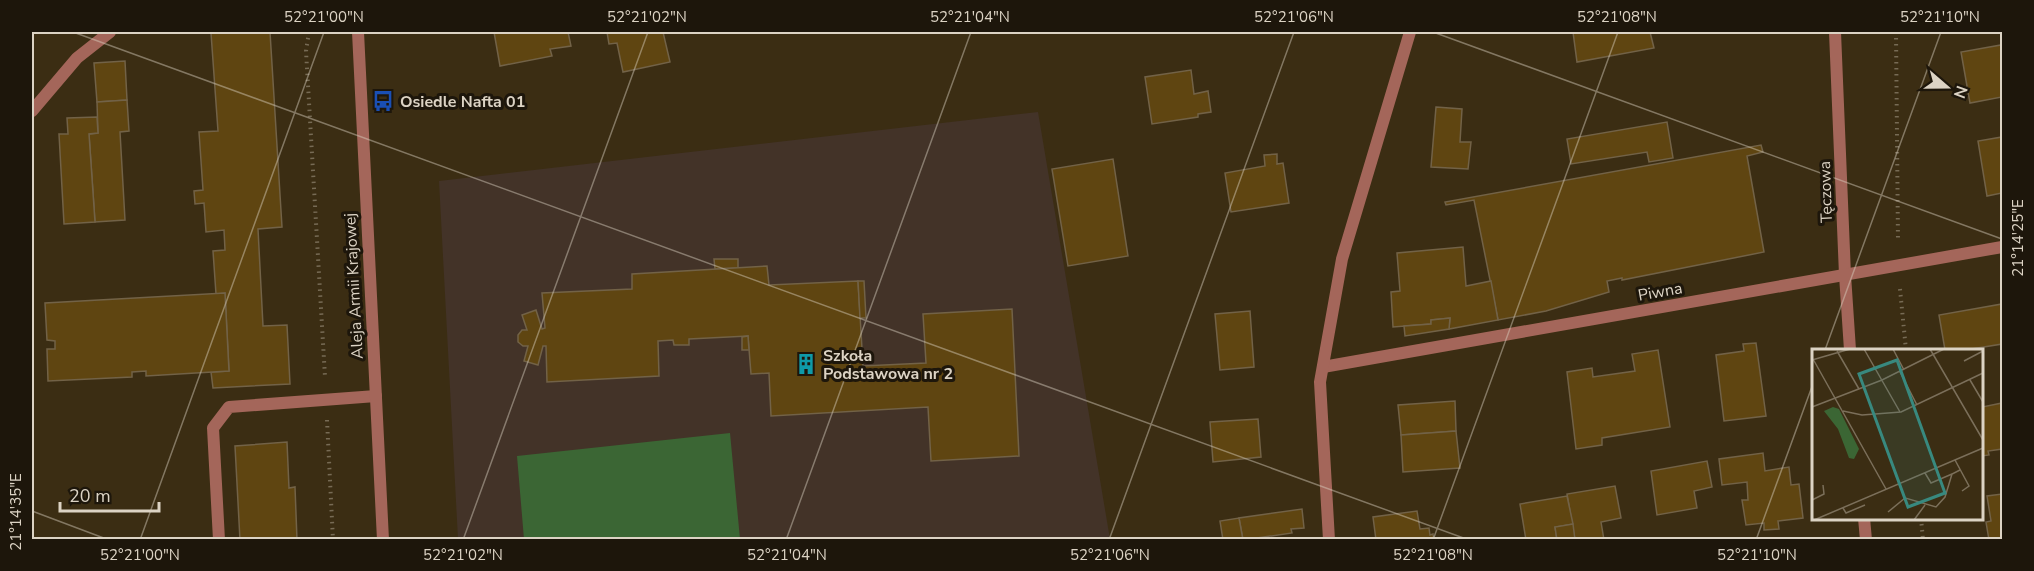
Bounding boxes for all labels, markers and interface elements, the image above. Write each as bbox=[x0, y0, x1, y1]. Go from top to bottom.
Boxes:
text: 52°21'00"N bbox=[284, 7, 364, 27]
text: 52°21'02"N bbox=[607, 7, 687, 27]
text: 52°21'04"N bbox=[930, 7, 1010, 27]
text: 52°21'06"N bbox=[1254, 7, 1334, 27]
text: 52°21'08"N bbox=[1577, 7, 1657, 27]
text: 52°21'10"N bbox=[1900, 7, 1980, 27]
north arrow bbox=[1917, 57, 1977, 117]
text: N bbox=[1948, 82, 1973, 101]
bus stop icon: Osiedle Nafta 01 bbox=[371, 89, 395, 113]
place label: Osiedle Nafta 01 bbox=[400, 91, 525, 113]
street label: Tęczowa bbox=[1814, 161, 1838, 223]
text: 21°14'25"E bbox=[2008, 199, 2028, 277]
street label: Aleja Armii Krajowej bbox=[339, 212, 369, 359]
street label: Piwna bbox=[1636, 277, 1684, 307]
place label: Szkoła Podstawowa nr 2 bbox=[823, 345, 953, 385]
inset map bbox=[1812, 349, 1983, 520]
building icon: Szkoła Podstawowa nr 2 bbox=[794, 352, 818, 376]
text: 21°14'35"E bbox=[6, 473, 26, 551]
scale bar bbox=[60, 475, 159, 513]
text: 20 m bbox=[69, 484, 111, 508]
text: 52°21'00"N bbox=[100, 545, 180, 565]
text: 52°21'02"N bbox=[423, 545, 503, 565]
text: 52°21'04"N bbox=[747, 545, 827, 565]
text: 52°21'06"N bbox=[1070, 545, 1150, 565]
text: 52°21'08"N bbox=[1393, 545, 1473, 565]
text: 52°21'10"N bbox=[1717, 545, 1797, 565]

